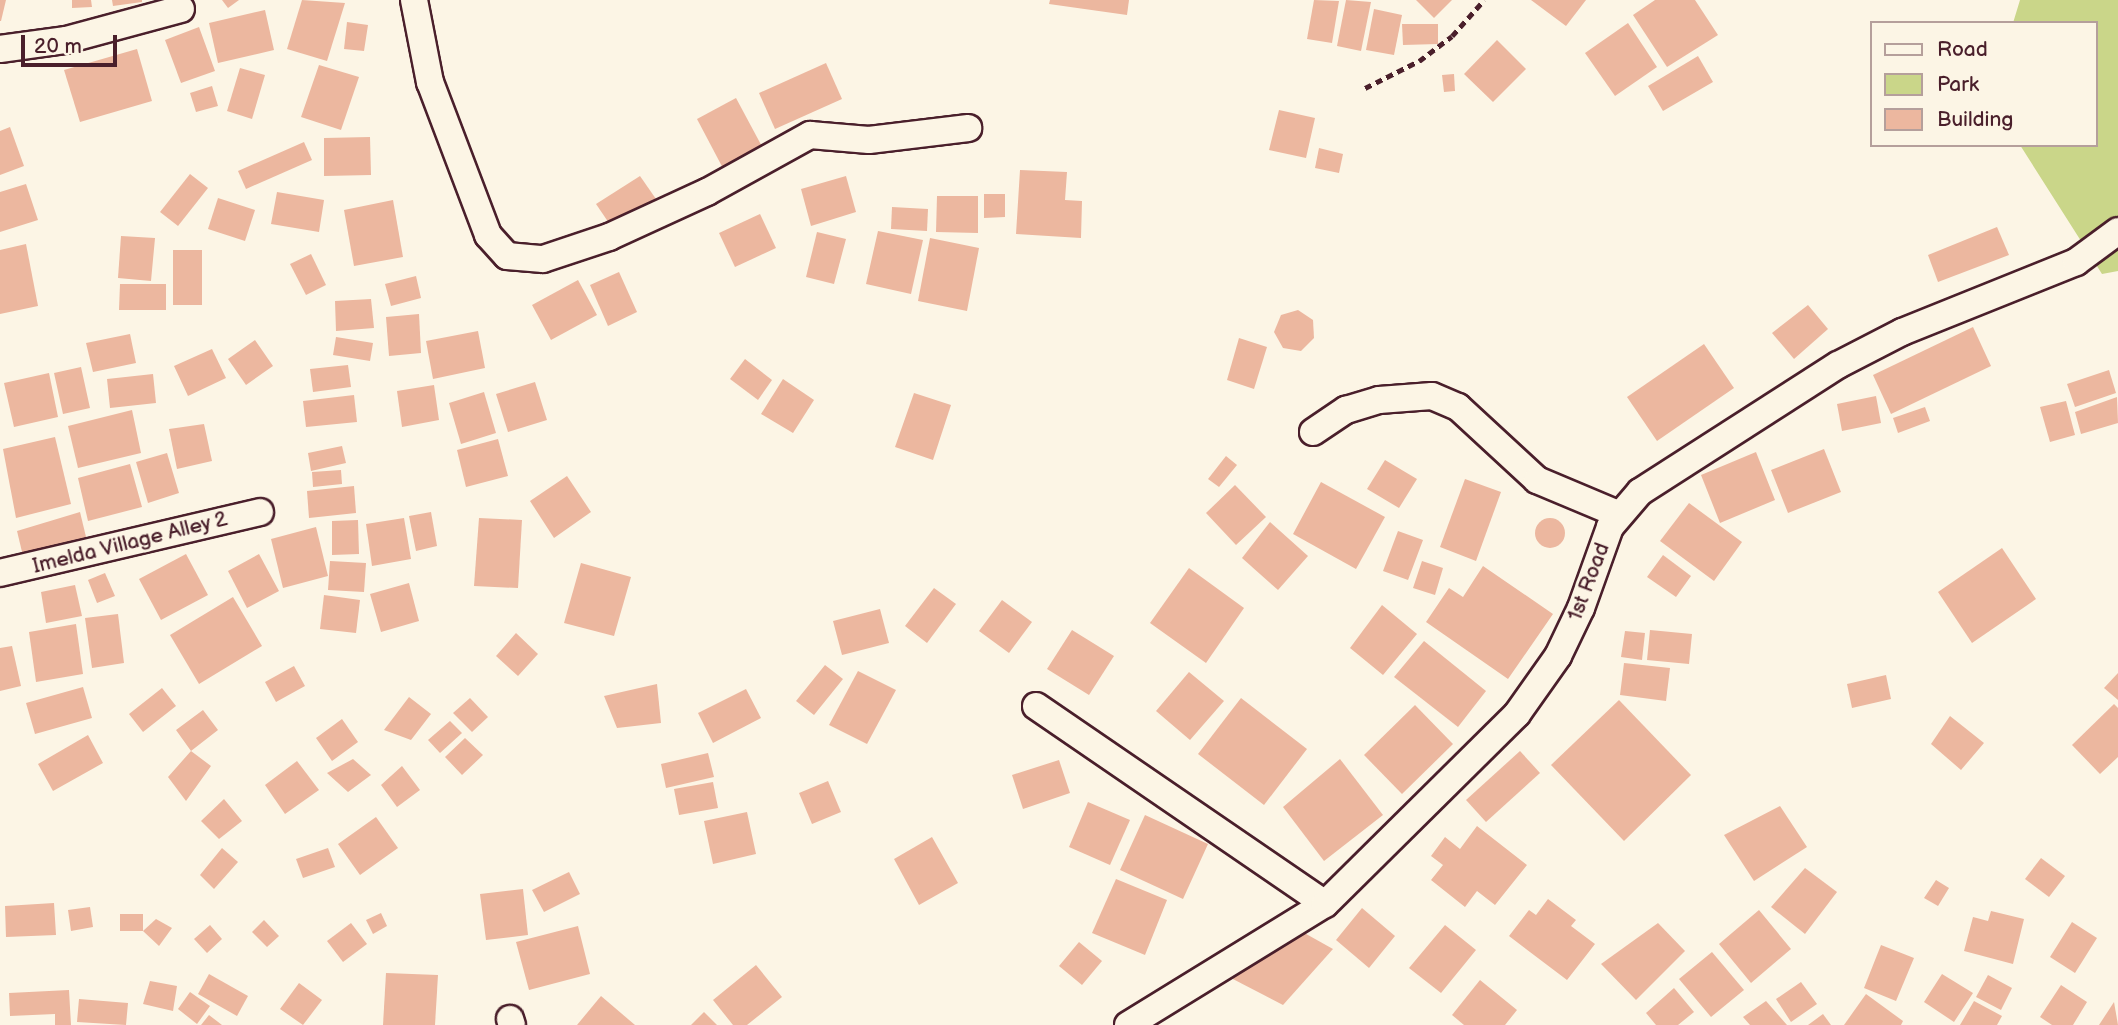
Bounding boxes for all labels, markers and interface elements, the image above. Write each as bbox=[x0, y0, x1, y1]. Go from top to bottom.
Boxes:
scale bar bbox=[24, 21, 121, 65]
legend bbox=[1870, 21, 2097, 147]
text: 20 m bbox=[34, 34, 82, 59]
text: Road bbox=[1937, 37, 1988, 62]
text: Park bbox=[1937, 72, 1979, 97]
text: Building bbox=[1937, 107, 2013, 132]
street label: Imelda Village Alley 2 bbox=[29, 506, 231, 580]
street label: 1st Road bbox=[1563, 539, 1615, 625]

